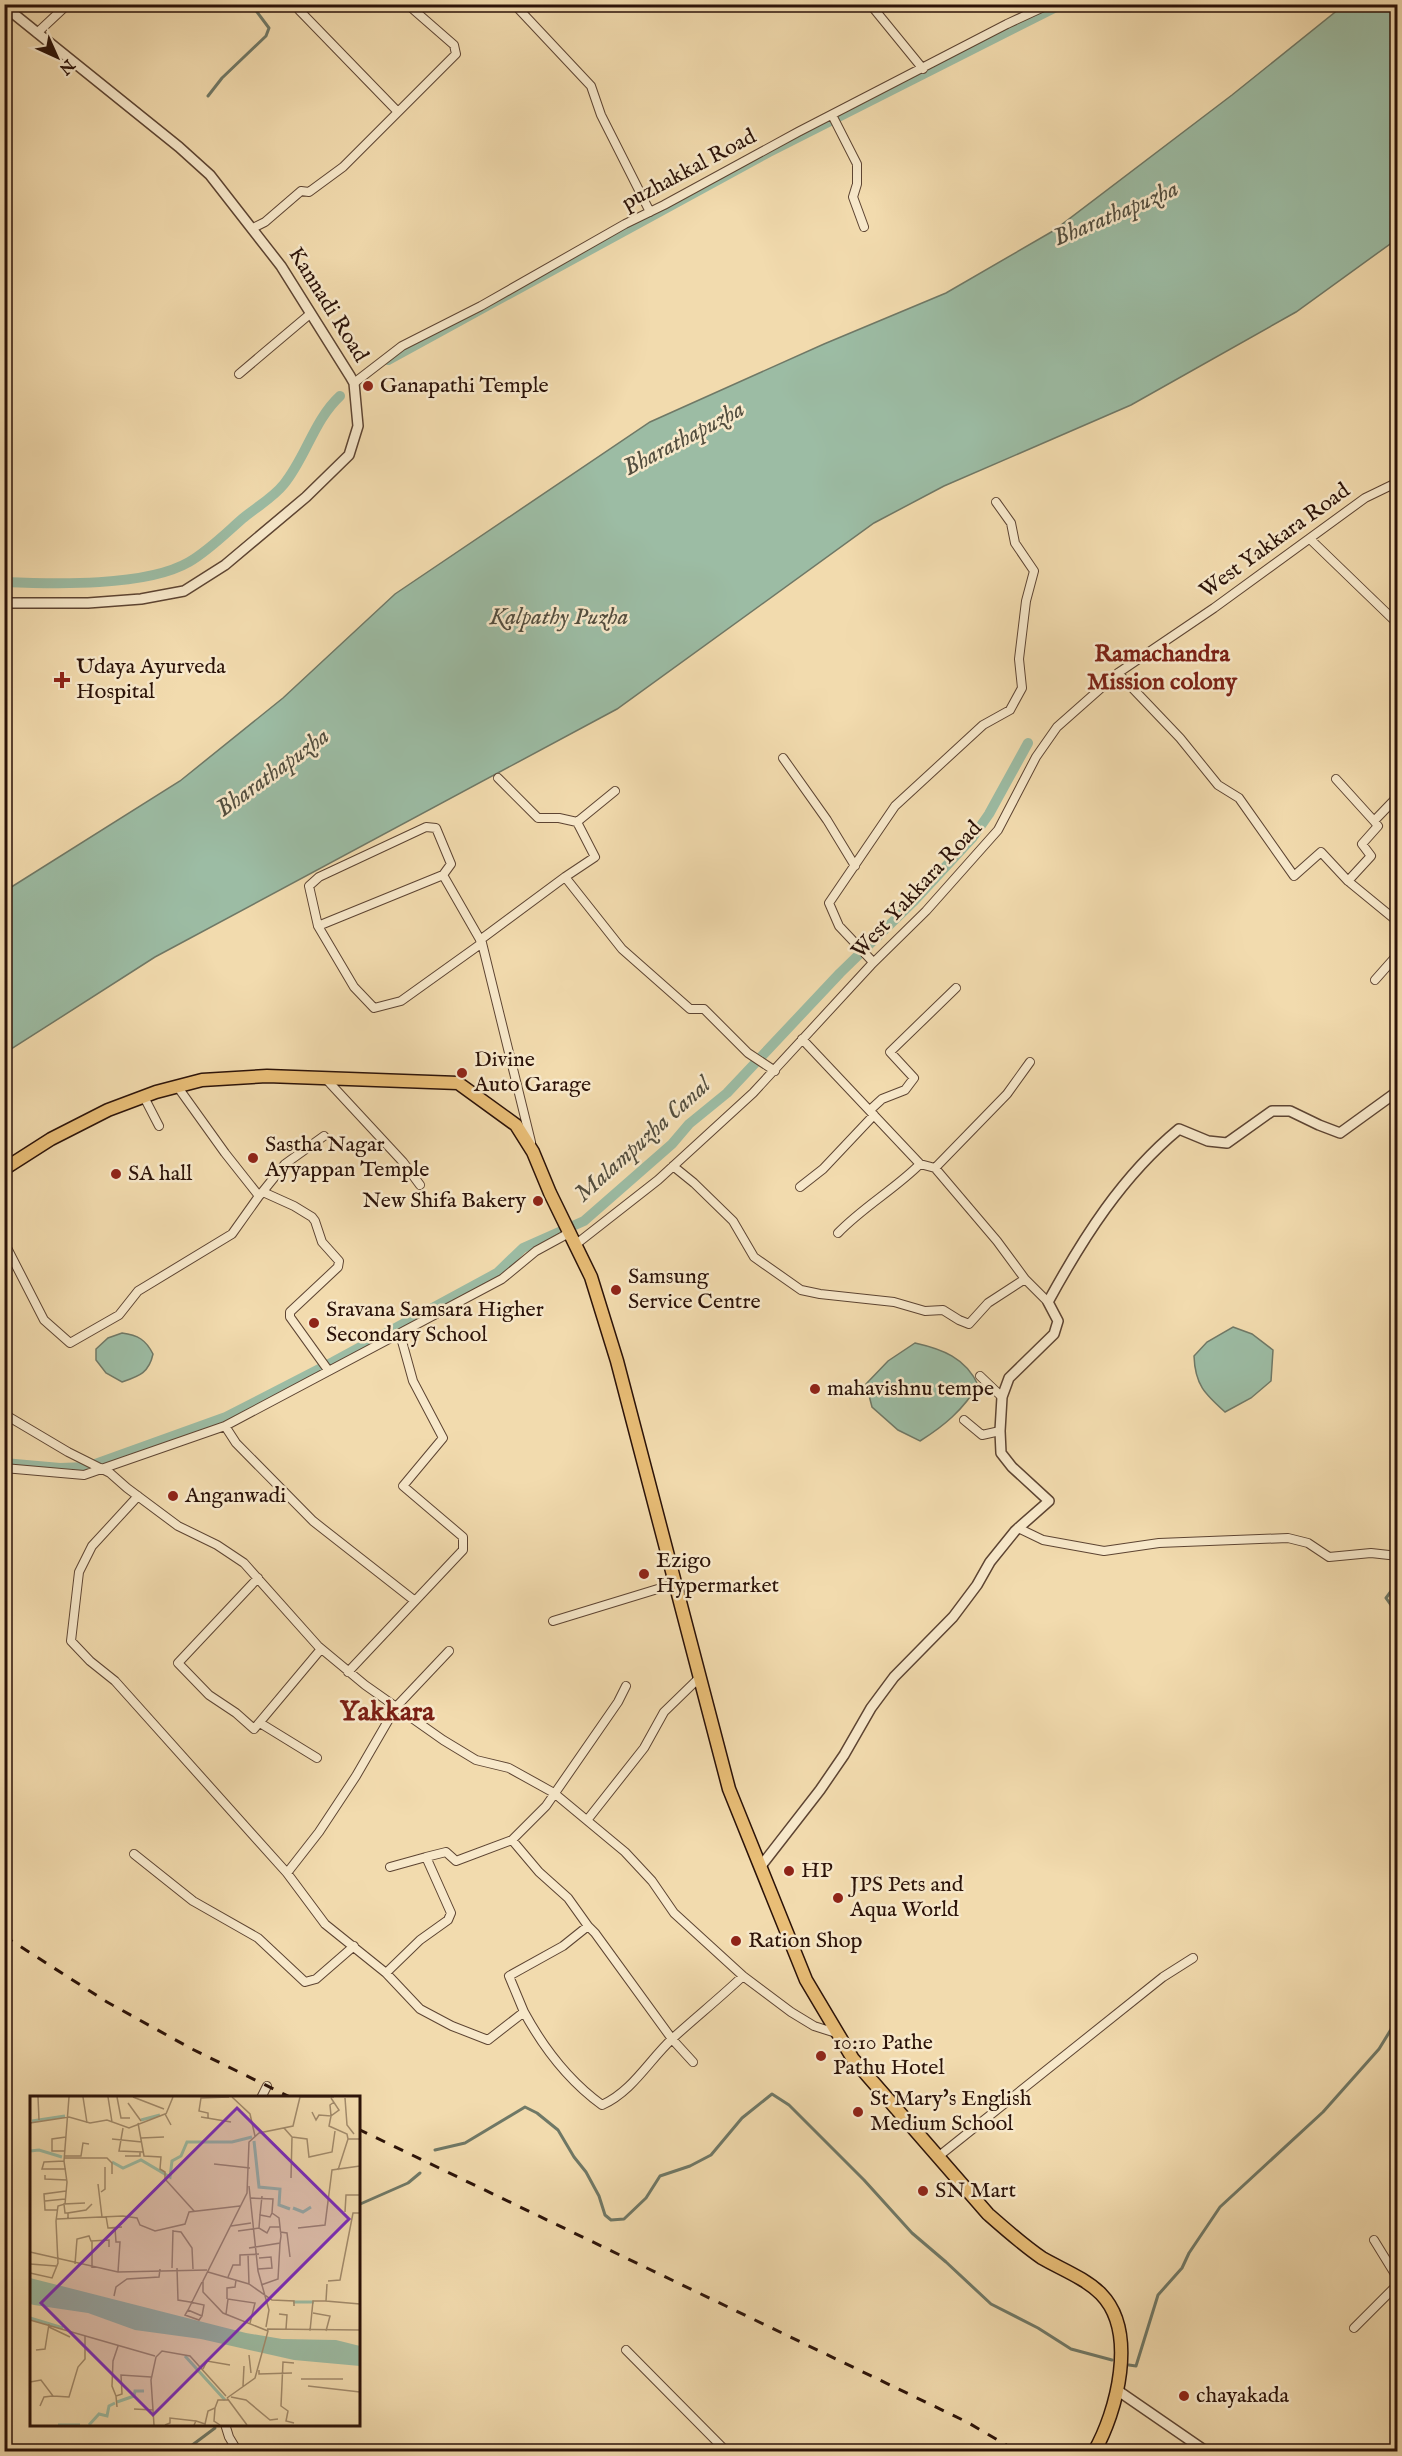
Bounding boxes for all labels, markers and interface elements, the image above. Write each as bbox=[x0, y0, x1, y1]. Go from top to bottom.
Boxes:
north arrow bbox=[27, 27, 87, 87]
text: N bbox=[54, 54, 79, 78]
street label: puzhakkal Road bbox=[617, 123, 761, 217]
water label: Bharathapuzha bbox=[1049, 174, 1183, 254]
street label: Kannadi Road bbox=[282, 242, 375, 368]
place label: Ganapathi Temple bbox=[380, 372, 549, 400]
marker: Ganapathi Temple bbox=[361, 379, 375, 393]
water label: Bharathapuzha bbox=[618, 394, 750, 484]
street label: West Yakkara Road bbox=[1194, 477, 1356, 605]
water label: Kalpathy Puzha bbox=[489, 602, 628, 633]
district label: Ramachandra Mission colony bbox=[1087, 639, 1238, 698]
place label: Udaya Ayurveda Hospital bbox=[76, 653, 226, 706]
marker: Udaya Ayurveda Hospital bbox=[53, 671, 71, 689]
water label: Bharathapuzha bbox=[210, 721, 336, 825]
street label: West Yakkara Road bbox=[846, 815, 988, 965]
place label: Divine Auto Garage bbox=[473, 1046, 591, 1099]
marker: Divine Auto Garage bbox=[455, 1066, 469, 1080]
water label: Malampuzha Canal bbox=[568, 1069, 720, 1209]
place label: Sastha Nagar Ayyappan Temple bbox=[264, 1131, 429, 1184]
marker: Sastha Nagar Ayyappan Temple bbox=[246, 1151, 260, 1165]
place label: SA hall bbox=[128, 1160, 192, 1188]
marker: SA hall bbox=[109, 1167, 123, 1181]
place label: New Shifa Bakery bbox=[362, 1187, 526, 1215]
marker: New Shifa Bakery bbox=[531, 1194, 545, 1208]
place label: Samsung Service Centre bbox=[628, 1263, 761, 1316]
marker: Samsung Service Centre bbox=[609, 1283, 623, 1297]
place label: Sravana Samsara Higher Secondary School bbox=[326, 1296, 544, 1349]
marker: Sravana Samsara Higher Secondary School bbox=[307, 1316, 321, 1330]
place label: mahavishnu tempe bbox=[827, 1375, 994, 1403]
marker: mahavishnu tempe bbox=[808, 1382, 822, 1396]
place label: Anganwadi bbox=[184, 1482, 286, 1510]
marker: Anganwadi bbox=[166, 1489, 180, 1503]
place label: Ezigo Hypermarket bbox=[656, 1547, 780, 1600]
marker: Ezigo Hypermarket bbox=[637, 1567, 651, 1581]
district label: Yakkara bbox=[340, 1695, 435, 1730]
place label: HP bbox=[801, 1857, 833, 1885]
marker: HP bbox=[782, 1864, 796, 1878]
place label: JPS Pets and Aqua World bbox=[847, 1871, 964, 1924]
marker: JPS Pets and Aqua World bbox=[831, 1891, 845, 1905]
place label: Ration Shop bbox=[748, 1927, 863, 1955]
marker: Ration Shop bbox=[729, 1934, 743, 1948]
place label: 10:10 Pathe Pathu Hotel bbox=[833, 2029, 945, 2082]
marker: 10:10 Pathe Pathu Hotel bbox=[814, 2049, 828, 2063]
place label: St Mary's English Medium School bbox=[870, 2085, 1032, 2138]
inset map bbox=[30, 2096, 360, 2426]
marker: St Mary's English Medium School bbox=[851, 2105, 865, 2119]
place label: SN Mart bbox=[935, 2177, 1016, 2205]
marker: SN Mart bbox=[916, 2184, 930, 2198]
place label: chayakada bbox=[1196, 2382, 1290, 2410]
marker: chayakada bbox=[1177, 2389, 1191, 2403]

